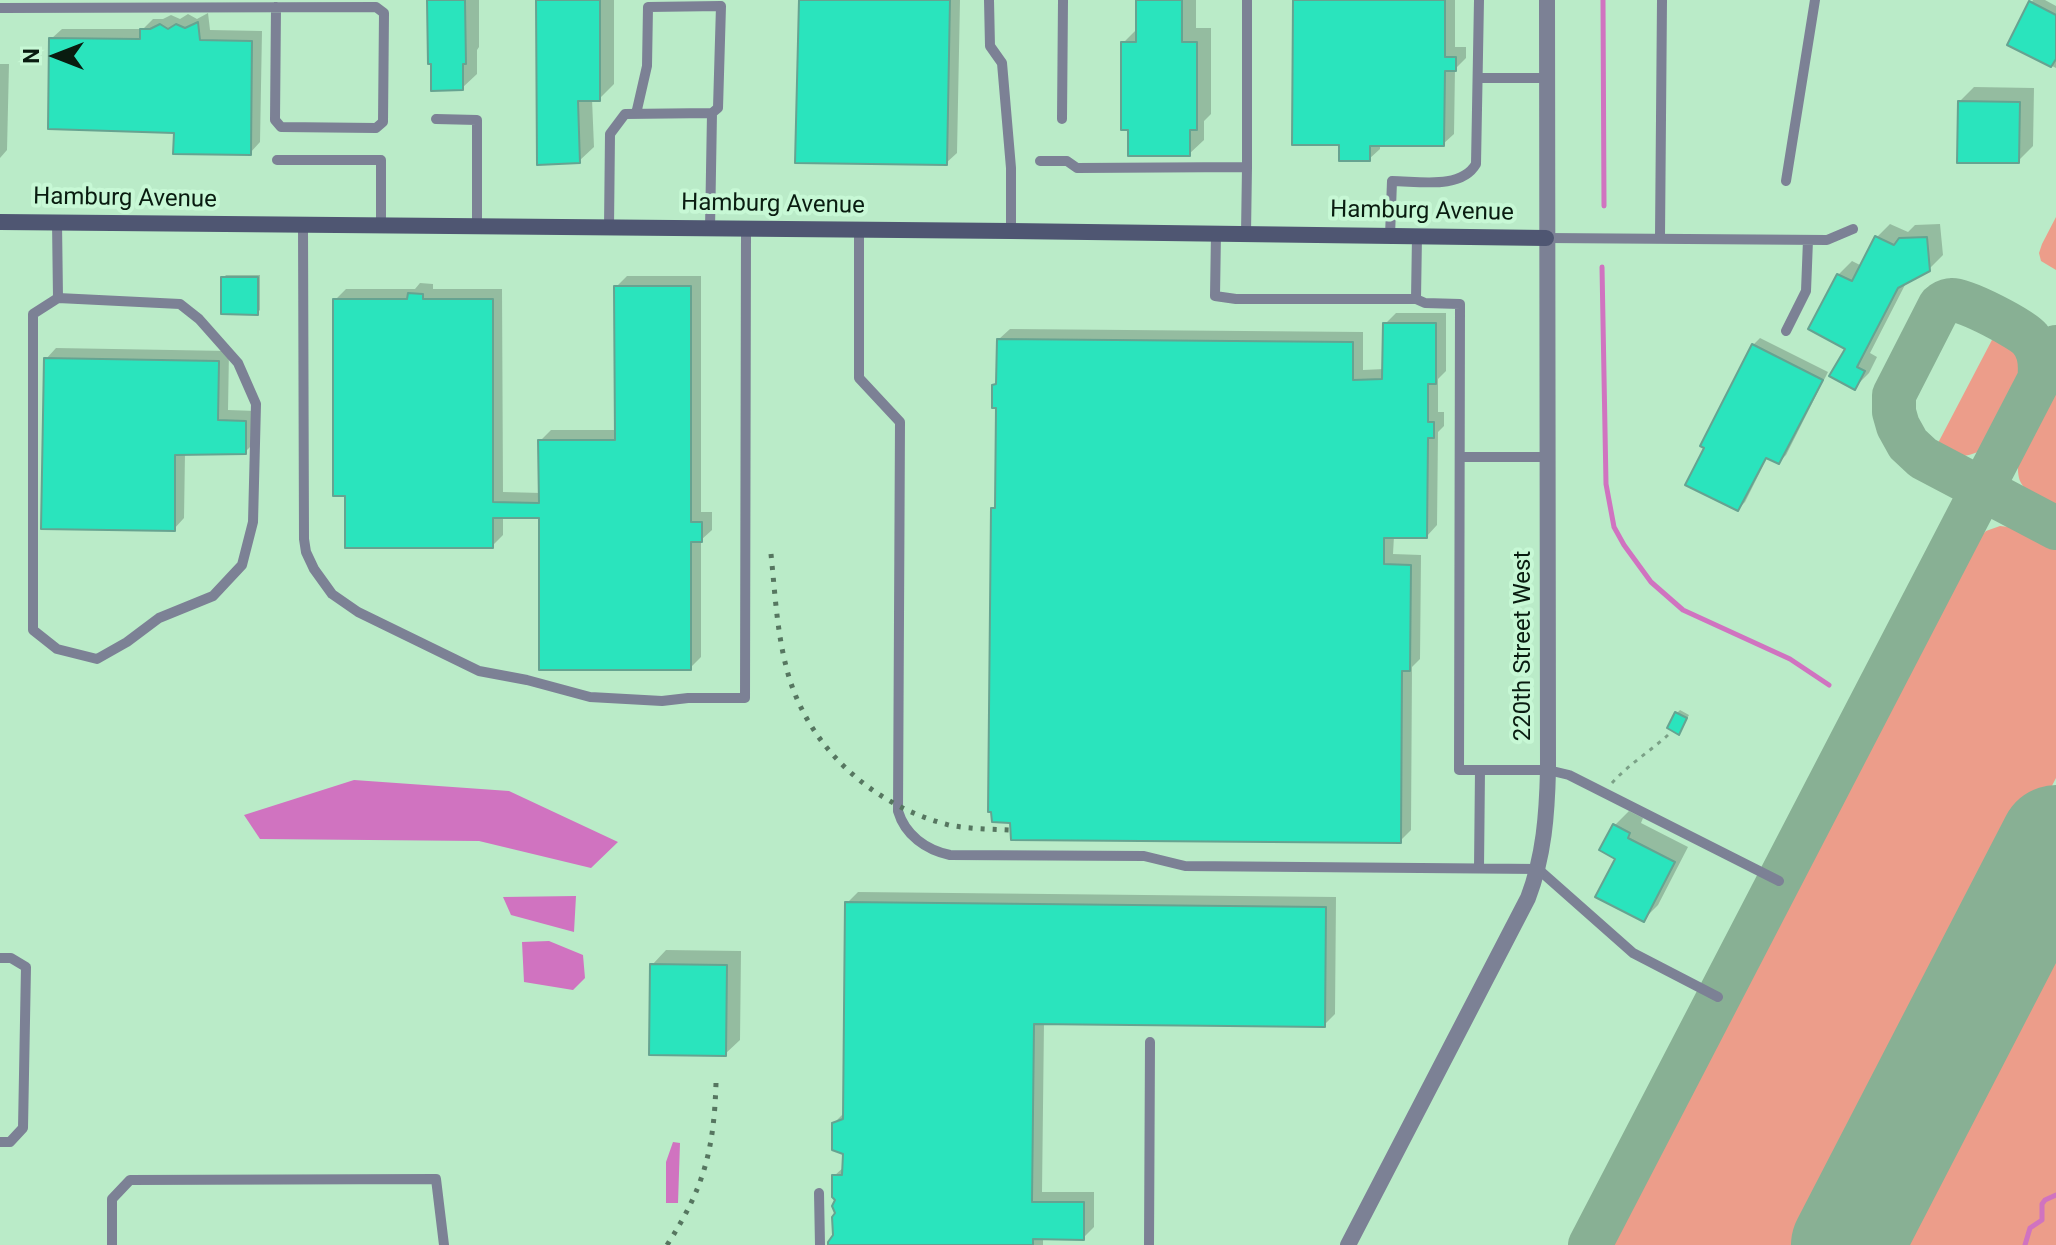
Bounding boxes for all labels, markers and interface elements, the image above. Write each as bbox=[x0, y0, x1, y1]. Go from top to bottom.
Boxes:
north arrow bbox=[16, 16, 96, 96]
text: N bbox=[19, 48, 44, 64]
street label: Hamburg Avenue bbox=[33, 183, 217, 215]
street label: Hamburg Avenue bbox=[681, 189, 865, 221]
street label: Hamburg Avenue bbox=[1330, 196, 1514, 228]
street label: 220th Street West bbox=[1510, 551, 1538, 741]

